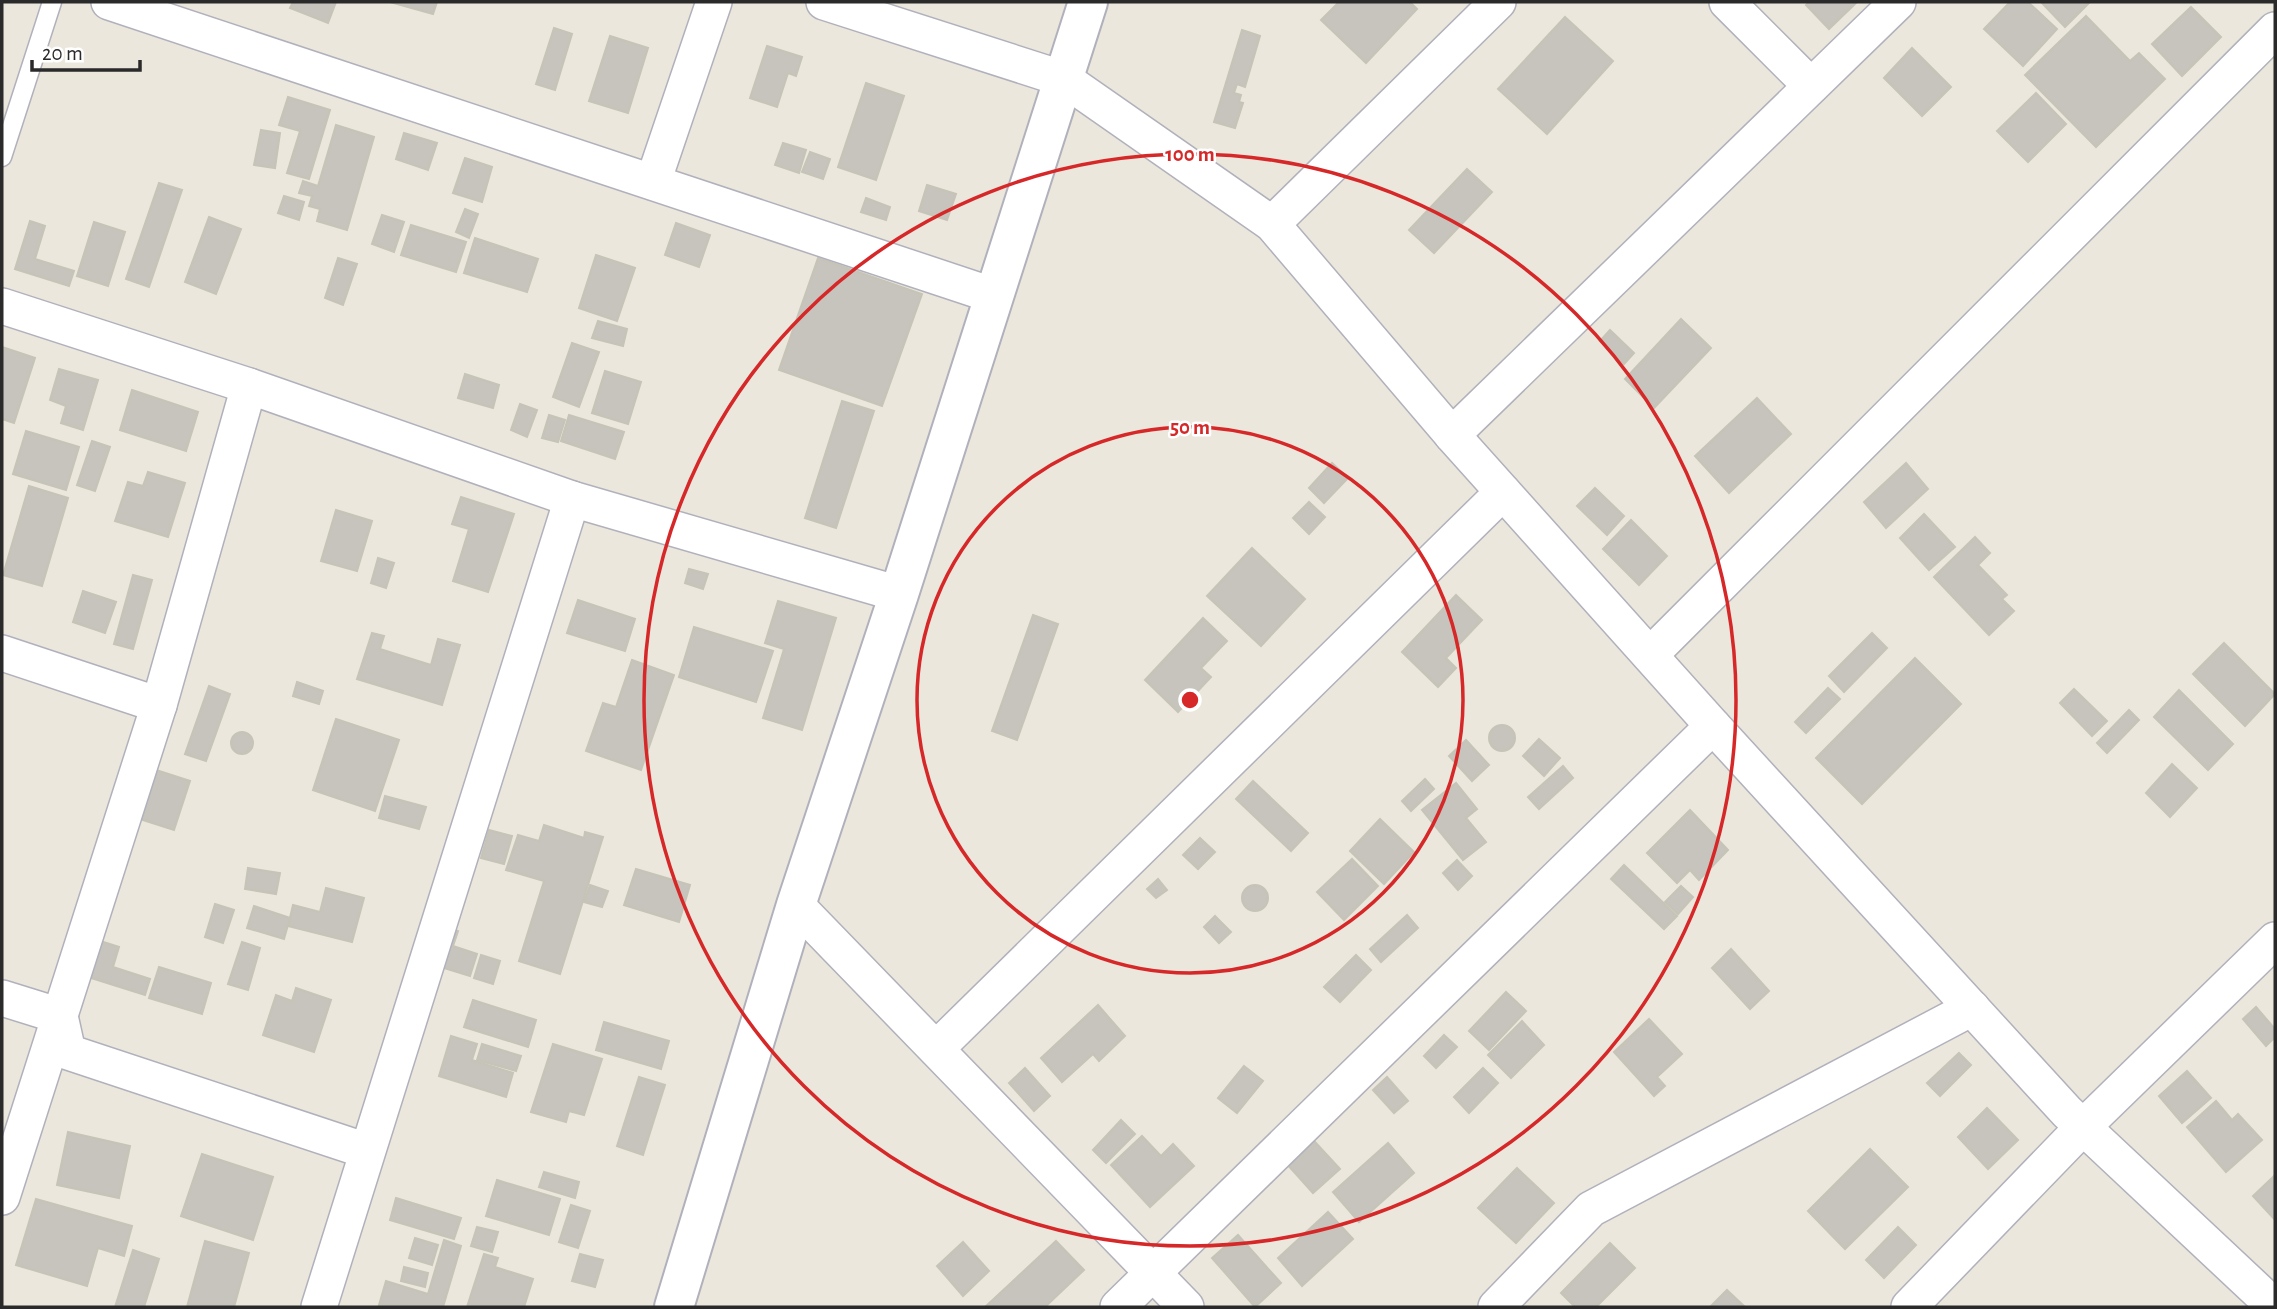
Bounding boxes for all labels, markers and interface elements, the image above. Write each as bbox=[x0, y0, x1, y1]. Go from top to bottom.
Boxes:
scale bar bbox=[32, 28, 140, 72]
text: 20 m bbox=[42, 43, 83, 64]
text: 100 m bbox=[1165, 144, 1215, 165]
text: 50 m bbox=[1170, 417, 1210, 438]
centre of rings bbox=[1178, 688, 1202, 712]

